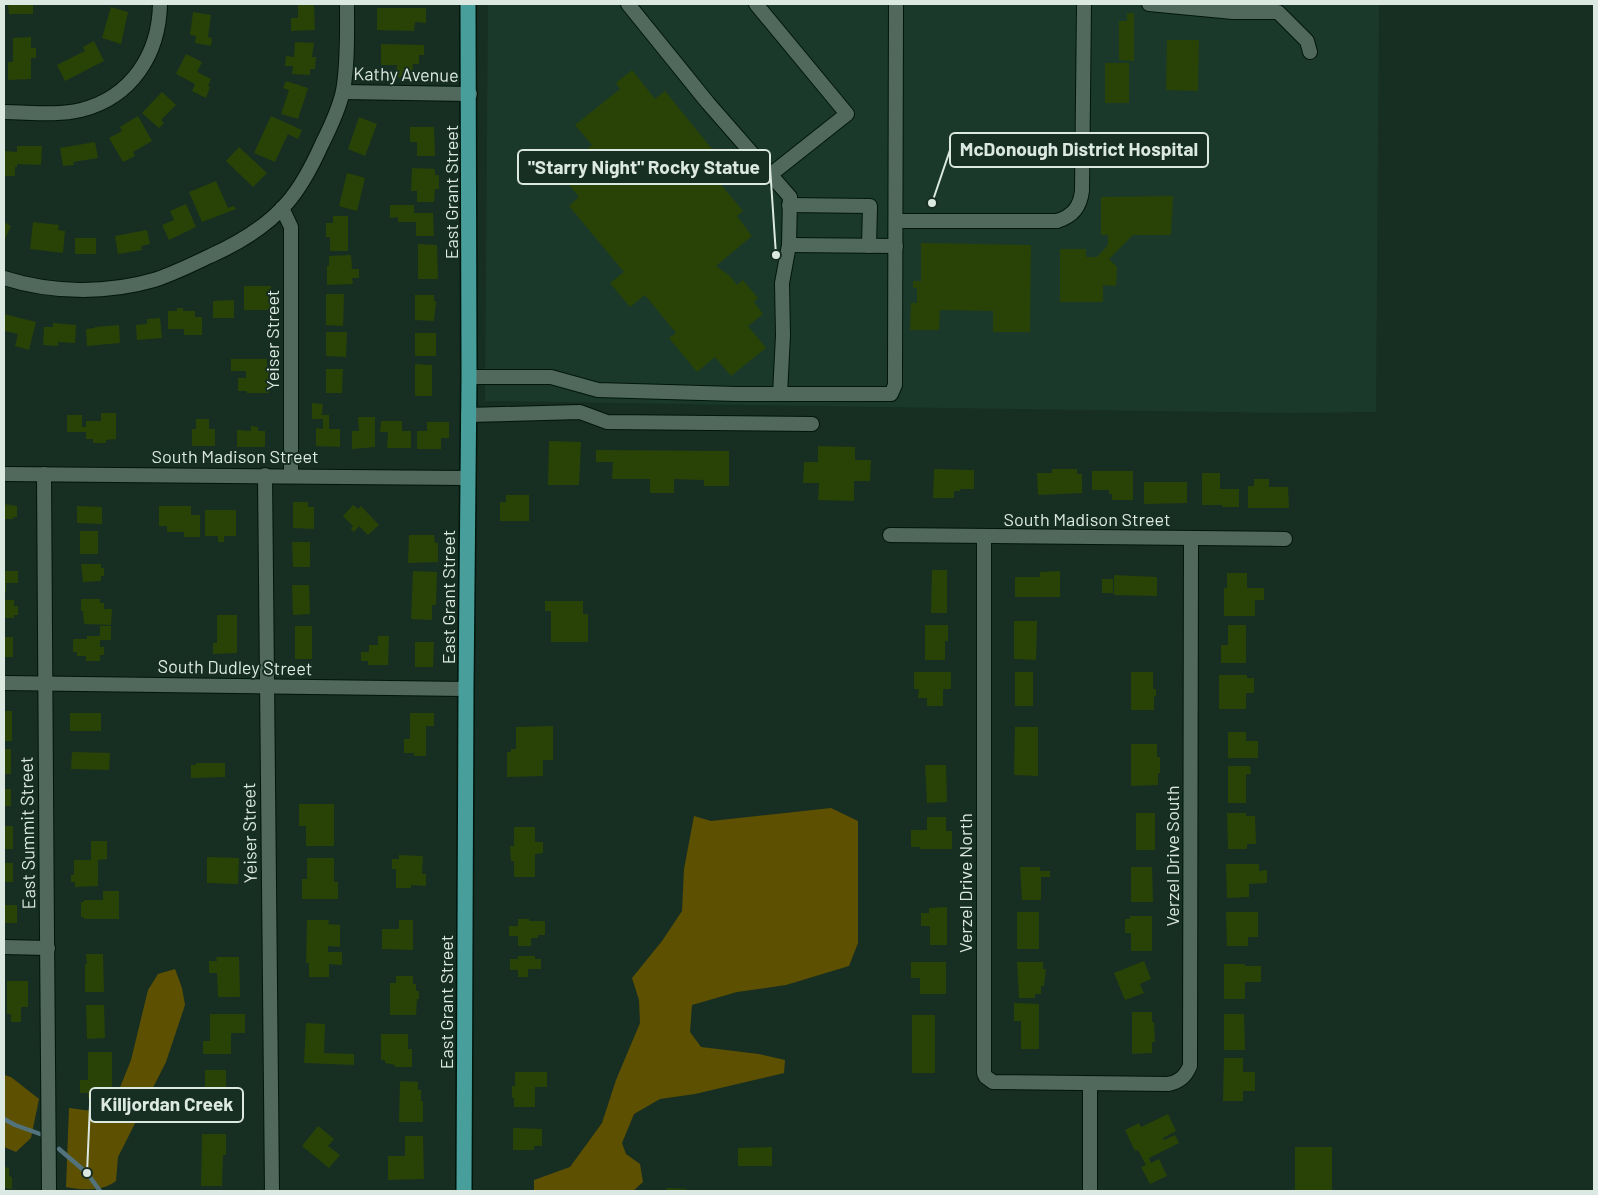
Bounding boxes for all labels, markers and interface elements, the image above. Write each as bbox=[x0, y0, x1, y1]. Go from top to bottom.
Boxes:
street label: Kathy Avenue bbox=[353, 62, 459, 86]
street label: East Grant Street bbox=[440, 125, 462, 259]
callout: McDonough District Hospital bbox=[950, 133, 1208, 167]
text: McDonough District Hospital bbox=[960, 137, 1198, 160]
callout: "Starry Night" Rocky Statue bbox=[518, 150, 770, 184]
text: "Starry Night" Rocky Statue bbox=[528, 155, 760, 178]
street label: Yeiser Street bbox=[261, 290, 283, 390]
street label: South Madison Street bbox=[151, 445, 319, 467]
street label: South Madison Street bbox=[1003, 508, 1171, 530]
street label: East Grant Street bbox=[437, 530, 459, 664]
street label: South Dudley Street bbox=[157, 655, 313, 679]
street label: East Summit Street bbox=[15, 756, 39, 910]
street label: Yeiser Street bbox=[237, 782, 261, 884]
street label: Verzel Drive South bbox=[1161, 785, 1183, 927]
street label: Verzel Drive North bbox=[954, 813, 976, 953]
street label: East Grant Street bbox=[435, 935, 457, 1069]
callout: Killjordan Creek bbox=[90, 1088, 243, 1122]
text: Killjordan Creek bbox=[101, 1092, 233, 1115]

